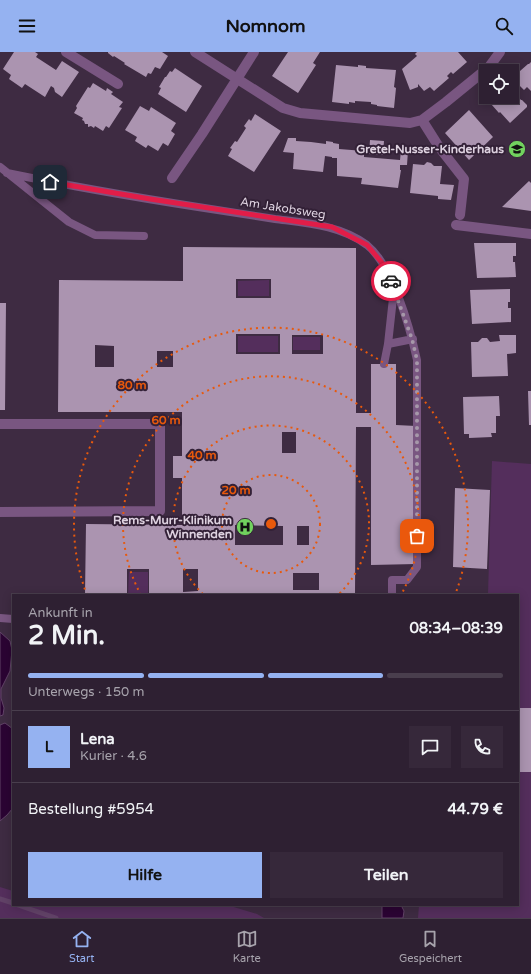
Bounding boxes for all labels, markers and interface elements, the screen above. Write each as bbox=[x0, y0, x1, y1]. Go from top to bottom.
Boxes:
icon: menu bbox=[16, 15, 38, 37]
text: Nomnom bbox=[225, 15, 306, 37]
icon: search bbox=[493, 15, 515, 37]
map controls bbox=[479, 64, 519, 104]
button: locate bbox=[479, 64, 519, 104]
school or university icon: Gretel-Nusser-Kinderhaus bbox=[507, 139, 527, 159]
place label: Gretel-Nusser-Kinderhaus bbox=[356, 142, 504, 156]
pin bbox=[33, 165, 67, 199]
icon: home bbox=[39, 171, 61, 193]
street label: Am Jakobsweg bbox=[239, 194, 327, 222]
courier bbox=[371, 261, 411, 301]
icon: car bbox=[380, 270, 402, 292]
text: 80 m bbox=[117, 378, 147, 392]
text: 60 m bbox=[151, 413, 181, 427]
text: 40 m bbox=[187, 448, 217, 462]
text: 20 m bbox=[221, 483, 251, 497]
place label: Rems-Murr-Klinikum Winnenden bbox=[113, 513, 232, 541]
hospital icon: Rems-Murr-Klinikum Winnenden bbox=[235, 517, 255, 537]
centre of rings bbox=[264, 517, 278, 531]
pin bbox=[400, 519, 434, 553]
icon: bag bbox=[406, 525, 428, 547]
text: Ankunft in bbox=[28, 605, 93, 621]
text: 08:34–08:39 bbox=[409, 619, 503, 637]
text: 2 Min. bbox=[28, 620, 105, 651]
text: Unterwegs · 150 m bbox=[28, 684, 145, 700]
button: chat bbox=[409, 726, 451, 768]
button: phone bbox=[461, 726, 503, 768]
text: Lena bbox=[80, 730, 115, 748]
text: L bbox=[45, 738, 53, 756]
text: Kurier · 4.6 bbox=[80, 748, 147, 764]
text: Bestellung #5954 bbox=[28, 800, 154, 818]
text: 44.79 € bbox=[447, 800, 503, 818]
button: Hilfe bbox=[28, 852, 262, 898]
button: Teilen bbox=[270, 852, 503, 898]
tab: Start bbox=[69, 928, 94, 965]
tab: Karte bbox=[233, 928, 261, 965]
tab: Gespeichert bbox=[399, 928, 462, 965]

